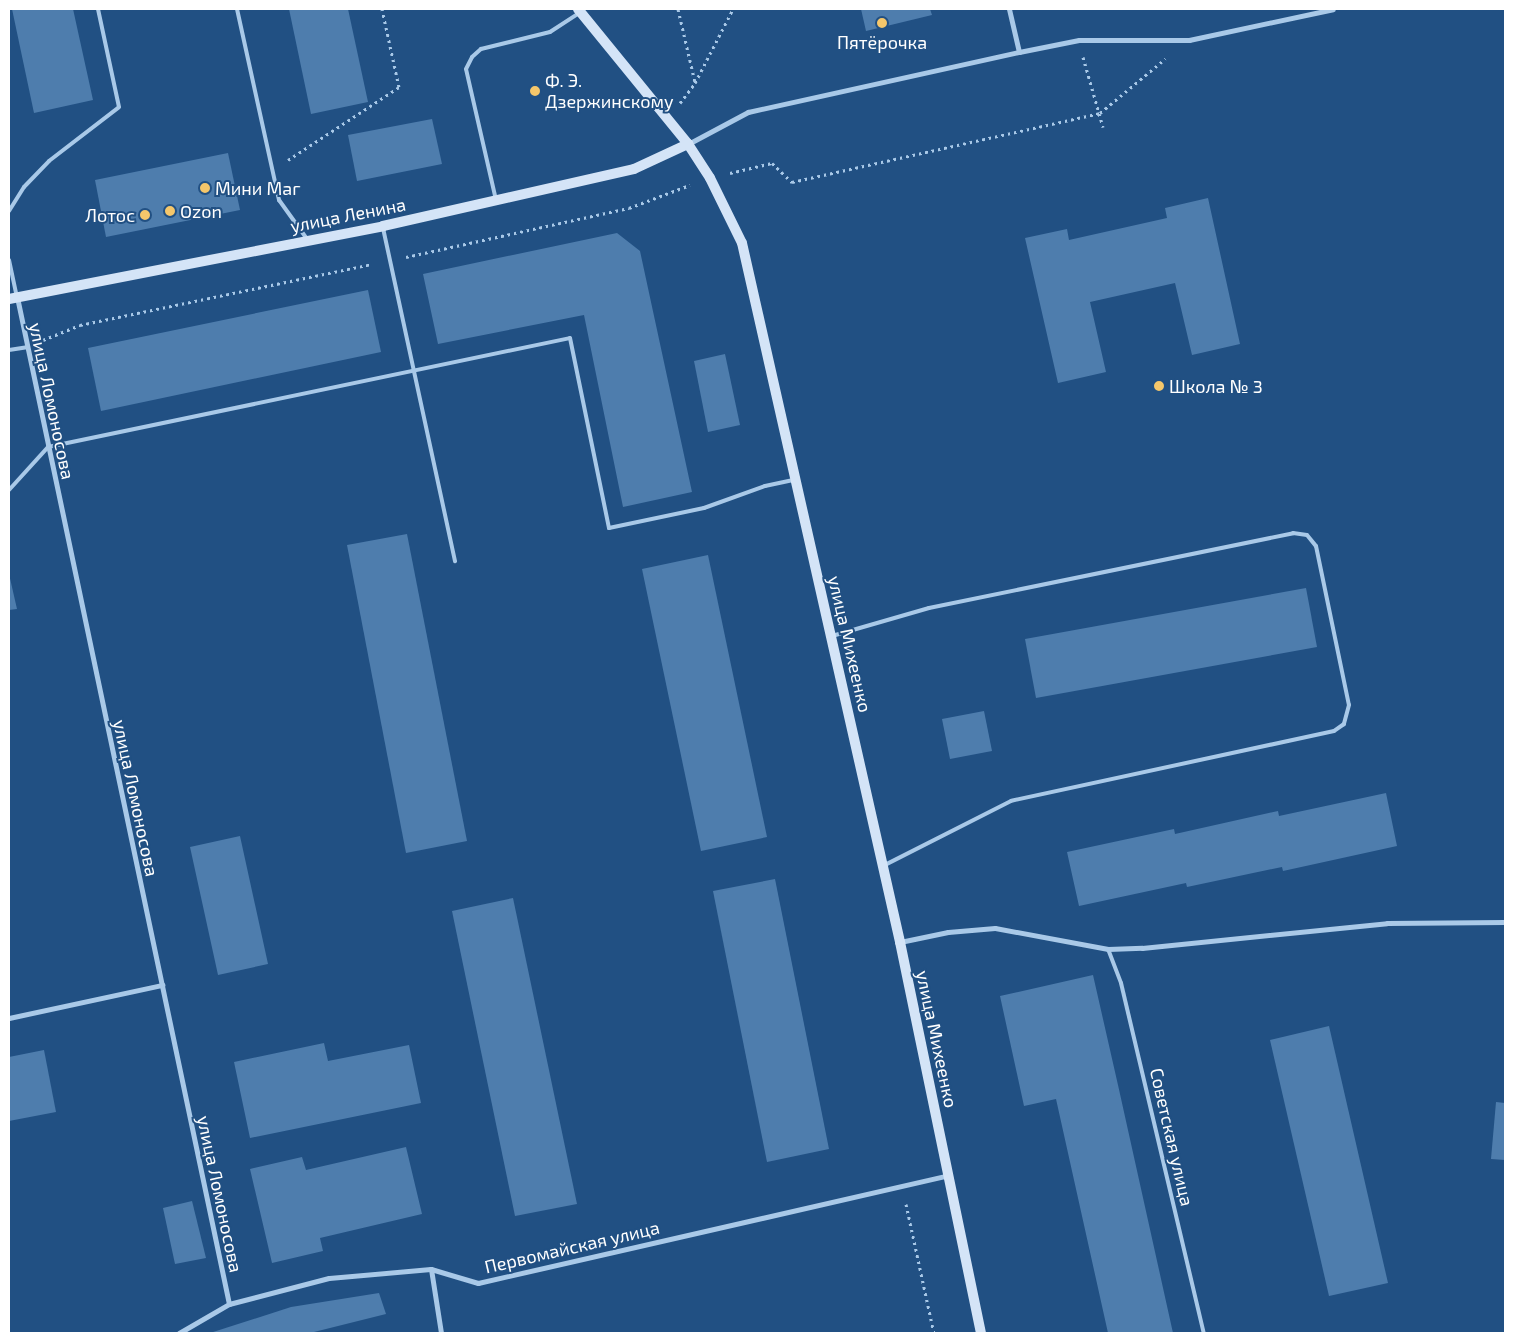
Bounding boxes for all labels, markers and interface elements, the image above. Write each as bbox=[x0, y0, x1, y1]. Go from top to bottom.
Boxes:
marker: Пятёрочка bbox=[876, 17, 888, 29]
place label: Пятёрочка bbox=[837, 31, 927, 53]
place label: Ф. Э. Дзержинскому bbox=[545, 70, 674, 112]
marker: Ф. Э. Дзержинскому bbox=[529, 85, 541, 97]
place label: Мини Маг bbox=[215, 177, 300, 199]
marker: Мини Маг bbox=[199, 182, 211, 194]
street label: улица Ленина bbox=[288, 193, 408, 237]
place label: Ozon bbox=[180, 200, 222, 222]
place label: Лотос bbox=[85, 204, 135, 226]
marker: Ozon bbox=[164, 205, 176, 217]
marker: Лотос bbox=[139, 209, 151, 221]
street label: улица Ломоносова bbox=[25, 321, 79, 481]
place label: Школа № 3 bbox=[1169, 375, 1263, 397]
marker: Школа № 3 bbox=[1153, 380, 1165, 392]
street label: улица Михеенко bbox=[824, 573, 876, 715]
street label: улица Ломоносова bbox=[109, 718, 163, 878]
street label: улица Михеенко bbox=[912, 968, 962, 1110]
street label: Советская улица bbox=[1146, 1066, 1198, 1208]
street label: улица Ломоносова bbox=[193, 1114, 247, 1274]
street label: Первомайская улица bbox=[482, 1216, 662, 1278]

